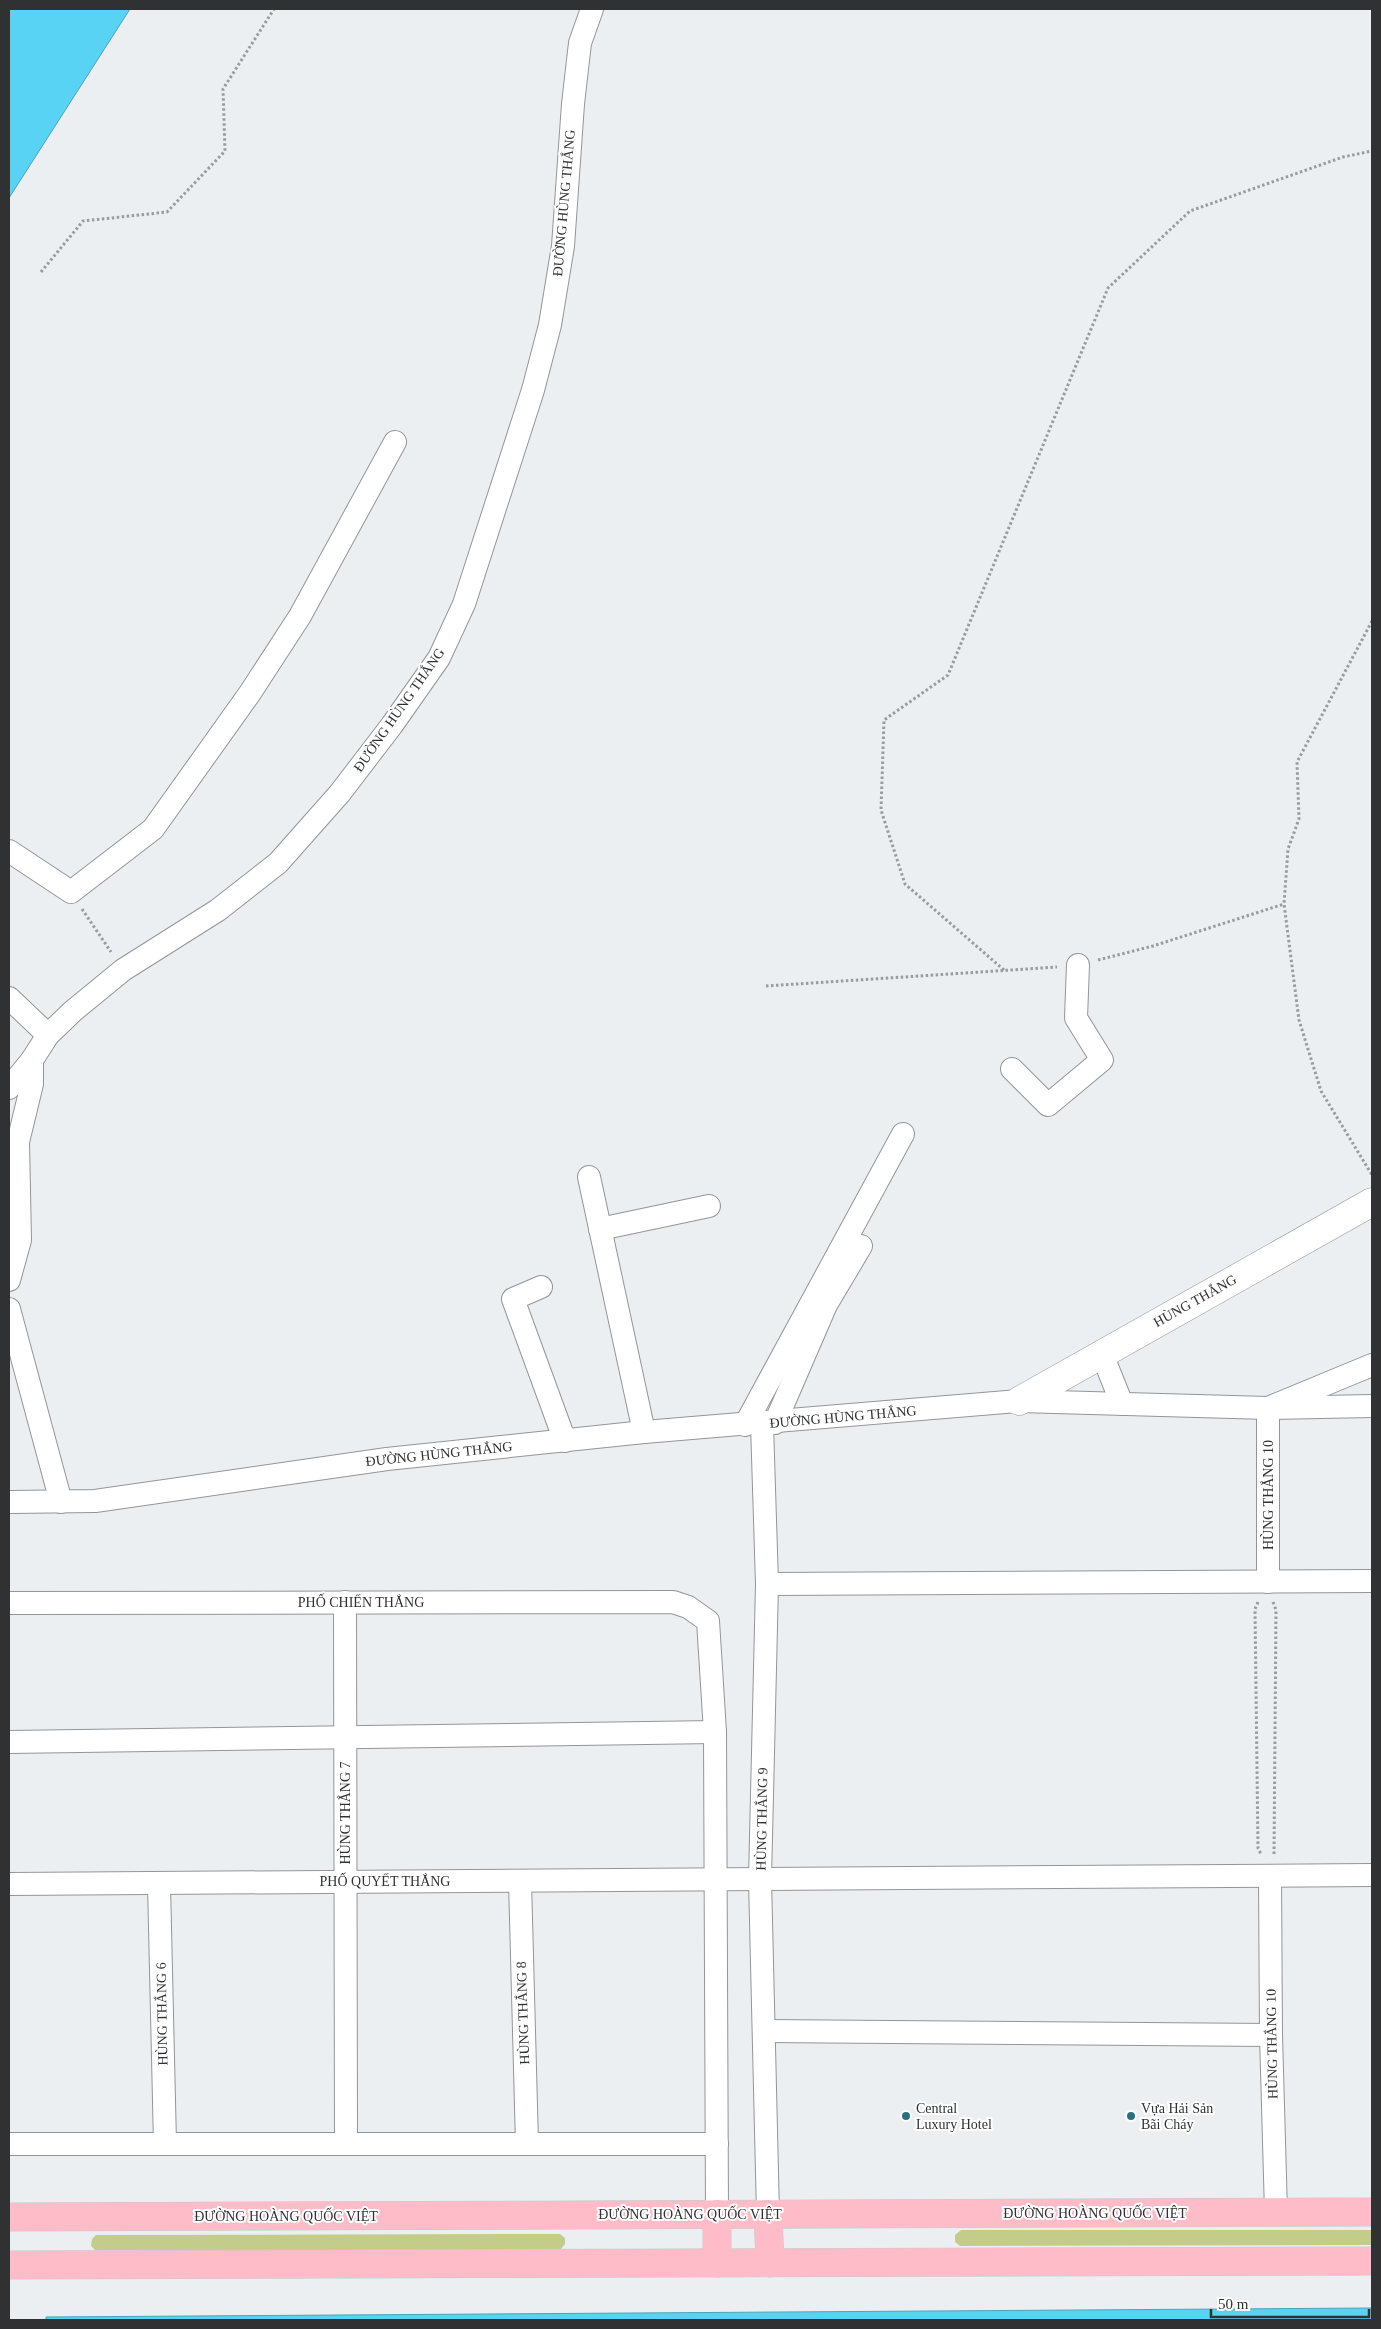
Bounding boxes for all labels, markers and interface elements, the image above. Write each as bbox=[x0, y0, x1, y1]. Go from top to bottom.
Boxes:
street label: ĐƯỜNG HÙNG THẮNG bbox=[549, 129, 578, 277]
street label: ĐƯỜNG HÙNG THẮNG bbox=[350, 645, 447, 775]
street label: HÙNG THẮNG bbox=[1150, 1271, 1239, 1330]
street label: ĐƯỜNG HÙNG THẮNG bbox=[769, 1402, 917, 1431]
street label: ĐƯỜNG HÙNG THẮNG bbox=[365, 1438, 513, 1469]
street label: HÙNG THẮNG 10 bbox=[1260, 1440, 1276, 1550]
street label: PHỐ CHIẾN THẮNG bbox=[298, 1593, 424, 1610]
street label: HÙNG THẮNG 7 bbox=[337, 1761, 353, 1865]
street label: HÙNG THẮNG 9 bbox=[753, 1767, 770, 1871]
street label: PHỐ QUYẾT THẮNG bbox=[320, 1872, 450, 1889]
street label: HÙNG THẮNG 8 bbox=[513, 1961, 532, 2065]
street label: HÙNG THẮNG 6 bbox=[153, 1962, 170, 2066]
street label: HÙNG THẮNG 10 bbox=[1263, 1989, 1280, 2099]
place label: Central Luxury Hotel bbox=[916, 2101, 992, 2132]
place label: Vựa Hải Sản Bãi Cháy bbox=[1141, 2101, 1213, 2132]
marker: Central Luxury Hotel bbox=[900, 2110, 912, 2122]
marker: Vựa Hải Sản Bãi Cháy bbox=[1125, 2110, 1137, 2122]
street label: ĐƯỜNG HOÀNG QUỐC VIỆT bbox=[1003, 2204, 1187, 2221]
street label: ĐƯỜNG HOÀNG QUỐC VIỆT bbox=[598, 2205, 782, 2222]
street label: ĐƯỜNG HOÀNG QUỐC VIỆT bbox=[194, 2207, 378, 2224]
scale bar bbox=[1211, 2286, 1368, 2318]
text: 50 m bbox=[1218, 2296, 1249, 2312]

